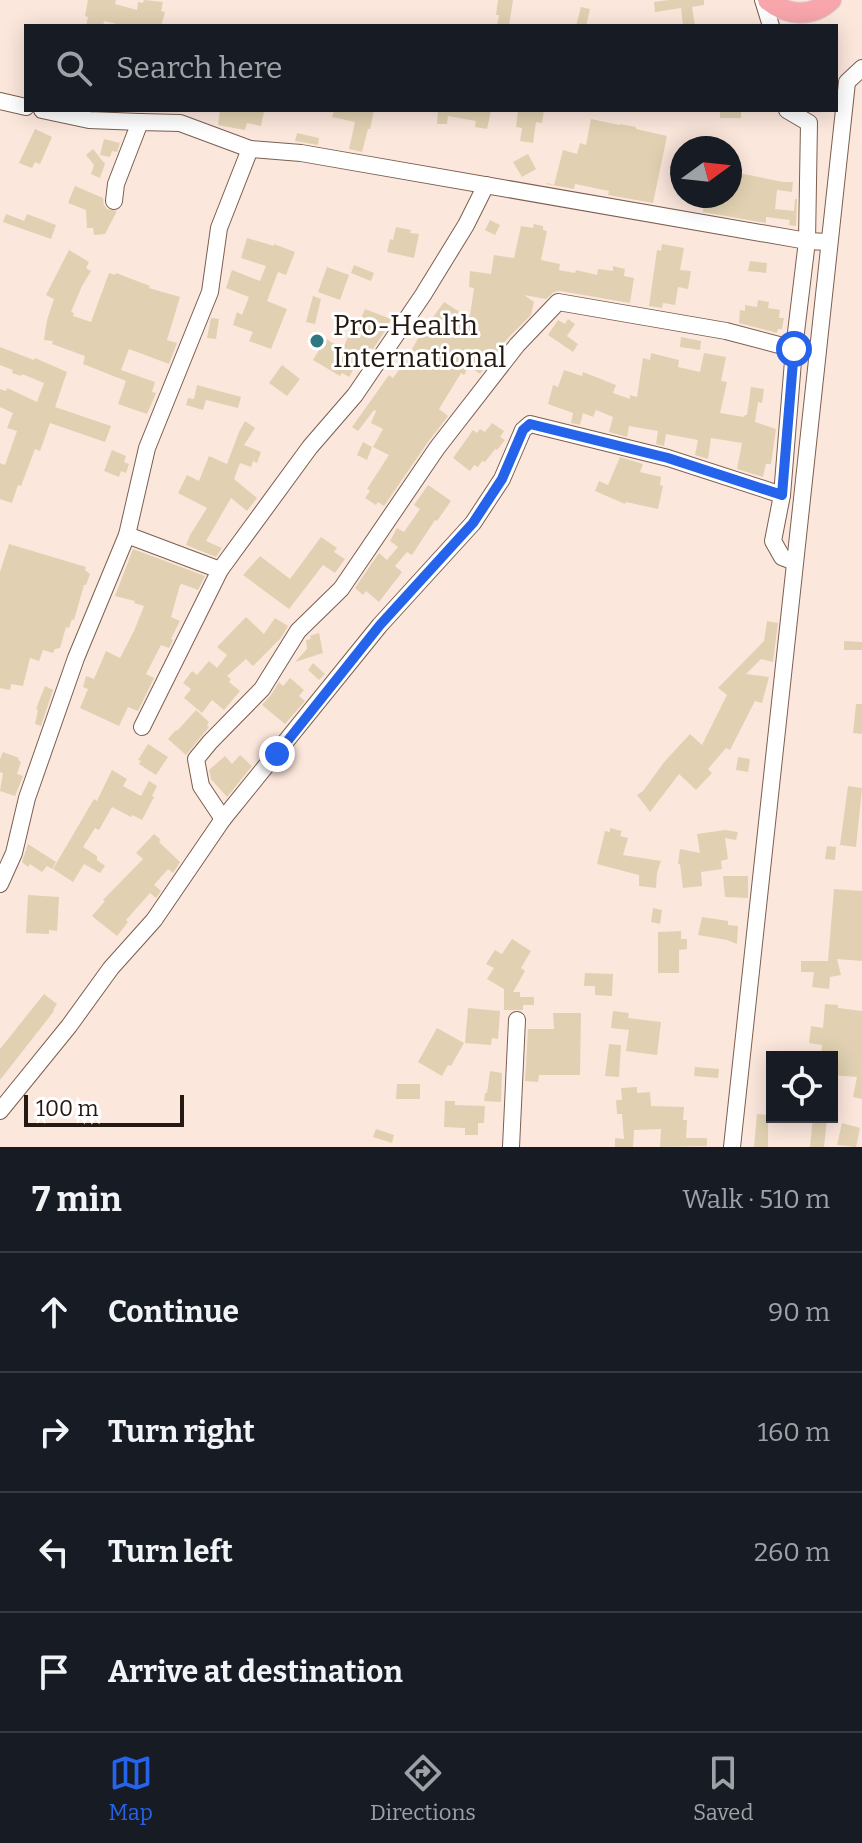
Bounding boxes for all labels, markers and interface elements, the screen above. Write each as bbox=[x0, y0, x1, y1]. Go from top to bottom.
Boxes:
search box bbox=[24, 24, 838, 112]
icon: search bbox=[52, 46, 96, 90]
text: Search here bbox=[116, 50, 283, 86]
north arrow bbox=[670, 136, 742, 208]
place label: Pro-Health International bbox=[333, 309, 506, 374]
route start bbox=[776, 331, 812, 367]
marker: Pro-Health International bbox=[308, 332, 326, 350]
route end bbox=[259, 736, 295, 772]
map controls bbox=[766, 1051, 838, 1123]
button: locate bbox=[766, 1051, 838, 1123]
scale bar bbox=[24, 1091, 184, 1127]
text: 100 m bbox=[36, 1095, 99, 1122]
text: 7 min bbox=[32, 1179, 122, 1220]
text: Walk · 510 m bbox=[682, 1184, 830, 1215]
icon: ahead bbox=[32, 1290, 76, 1334]
text: Continue bbox=[108, 1294, 239, 1330]
text: 90 m bbox=[768, 1297, 830, 1328]
icon: right bbox=[32, 1410, 76, 1454]
text: Turn right bbox=[108, 1414, 255, 1450]
text: 160 m bbox=[758, 1417, 830, 1448]
icon: left bbox=[32, 1530, 76, 1574]
text: Turn left bbox=[108, 1534, 233, 1570]
text: 260 m bbox=[754, 1537, 830, 1568]
icon: arrive bbox=[32, 1650, 76, 1694]
text: Arrive at destination bbox=[108, 1654, 403, 1690]
tab: Map bbox=[109, 1751, 153, 1826]
tab: Directions bbox=[370, 1751, 476, 1826]
tab: Saved bbox=[693, 1751, 753, 1826]

